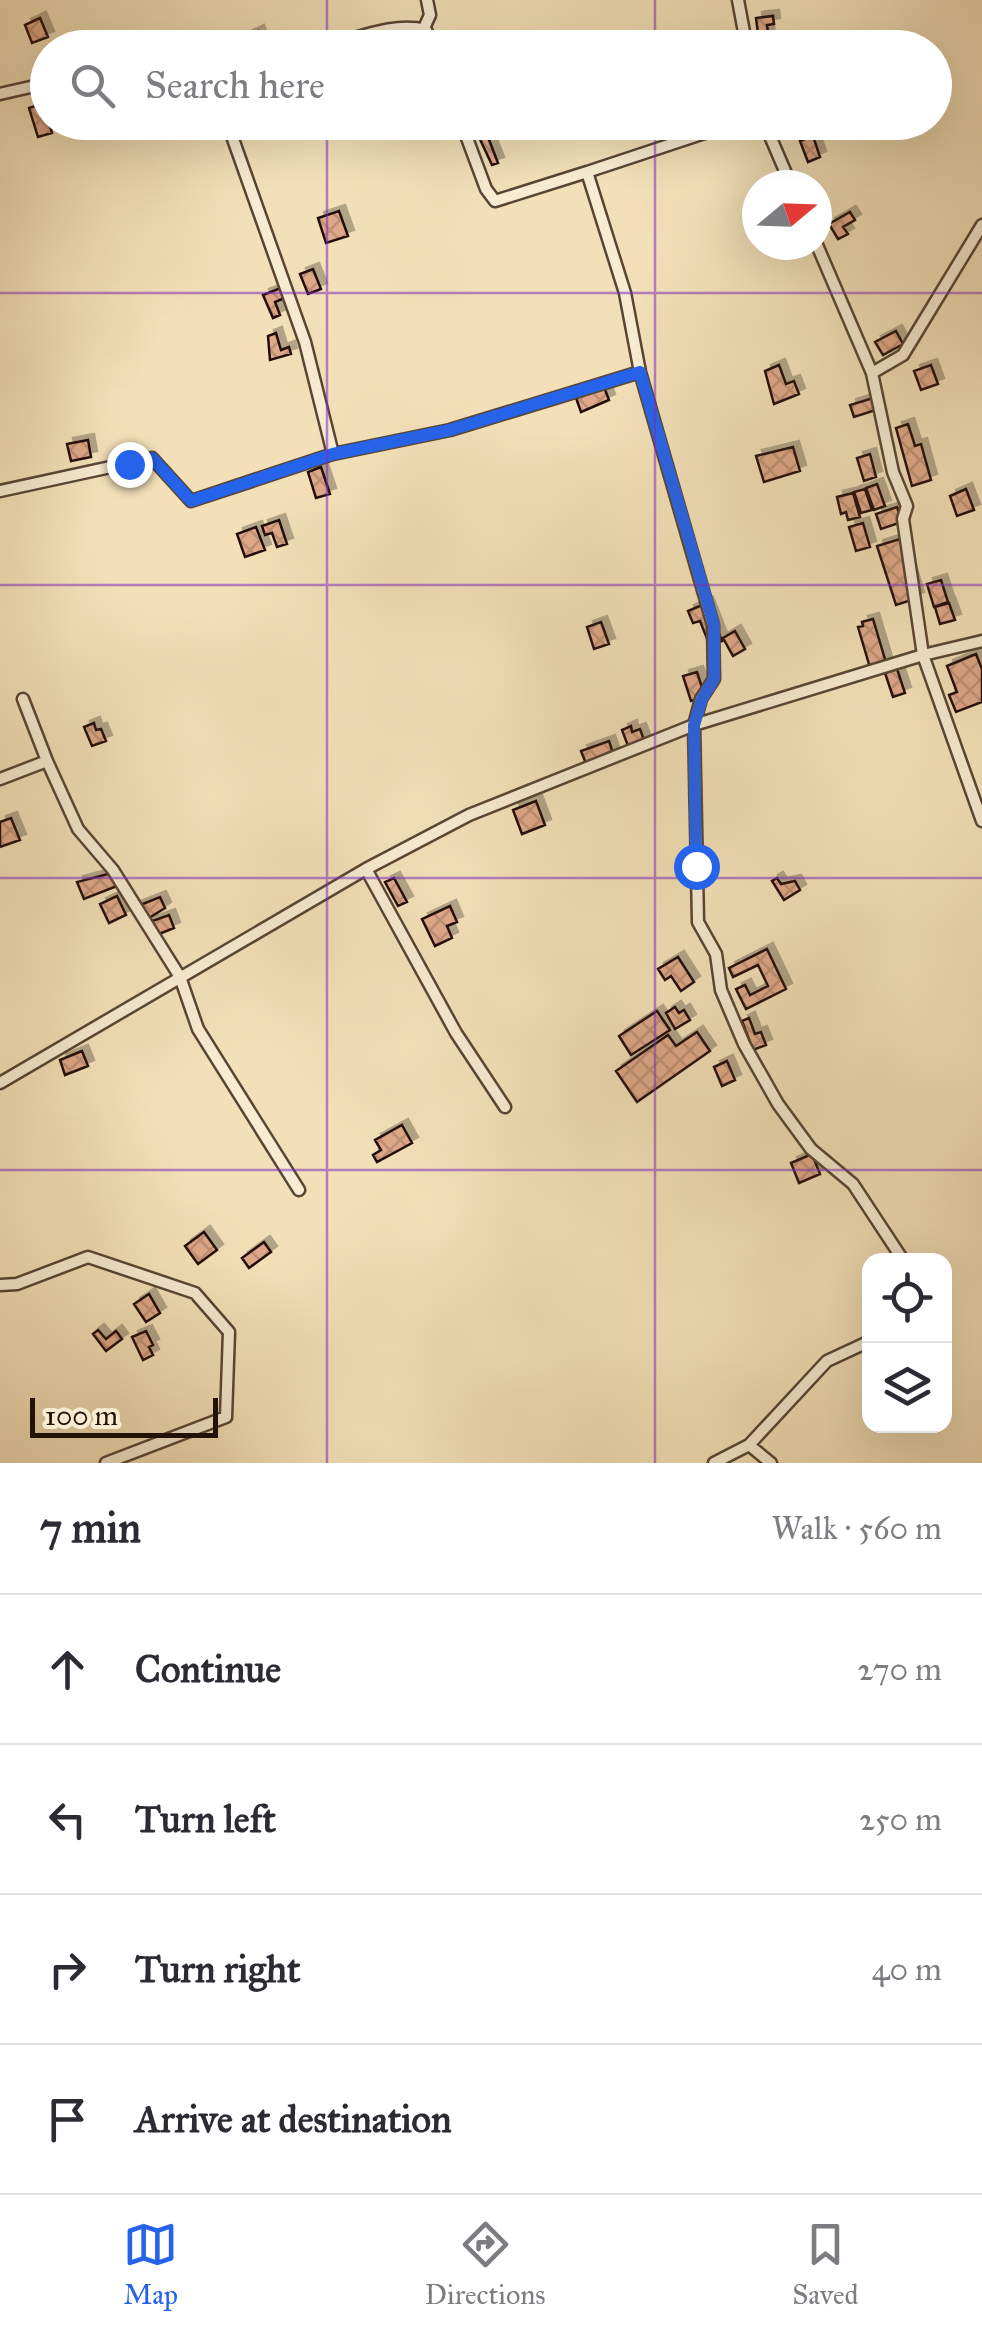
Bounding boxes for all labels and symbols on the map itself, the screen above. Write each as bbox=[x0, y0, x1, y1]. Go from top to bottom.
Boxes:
north arrow bbox=[742, 170, 832, 260]
route end bbox=[107, 442, 153, 488]
route start bbox=[674, 844, 720, 890]
scale bar bbox=[30, 1393, 218, 1438]

